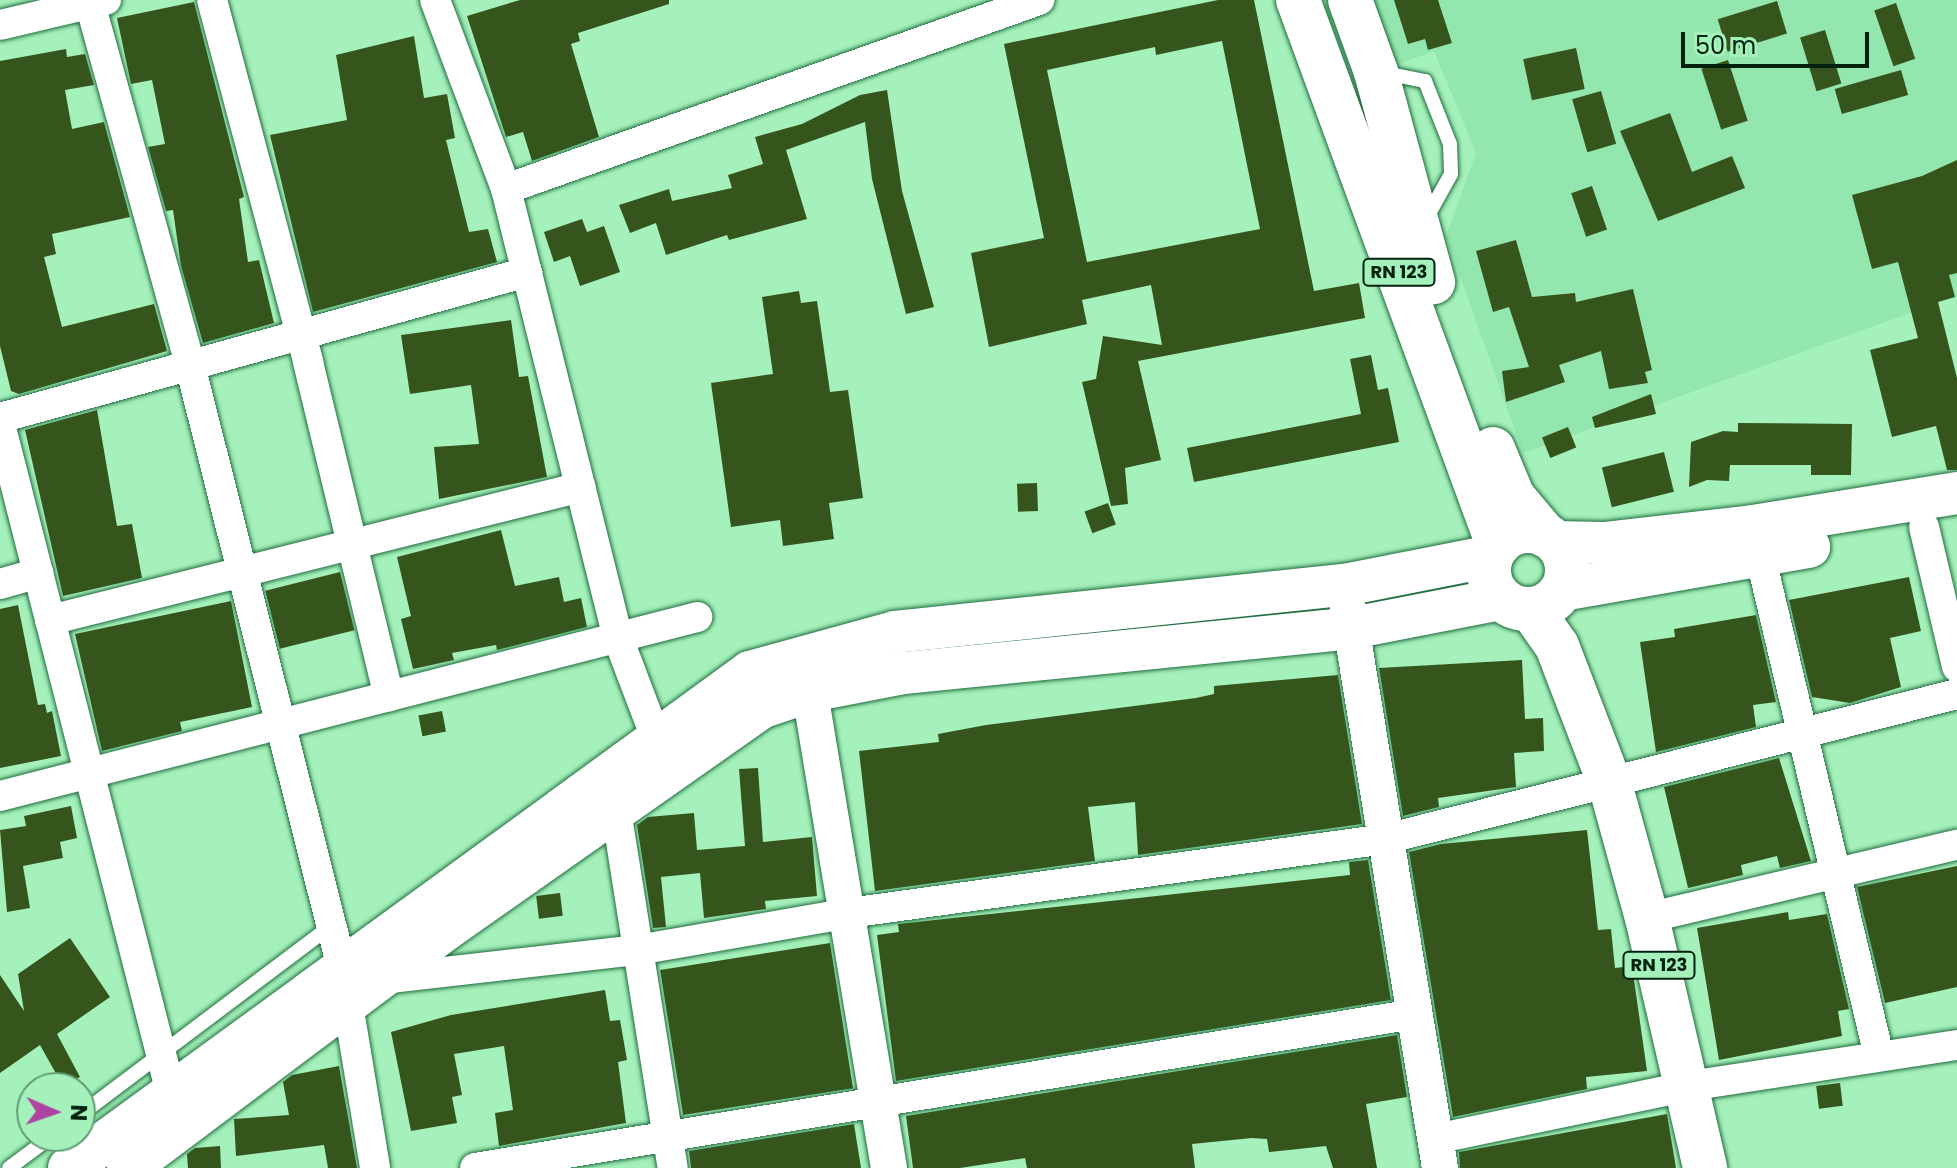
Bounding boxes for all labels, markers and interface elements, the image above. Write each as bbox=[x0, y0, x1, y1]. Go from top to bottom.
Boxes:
scale bar bbox=[1685, 16, 1873, 66]
text: 50 m bbox=[1695, 29, 1756, 62]
road number: RN 123 bbox=[1361, 258, 1437, 286]
road number: RN 123 bbox=[1621, 951, 1697, 979]
north arrow bbox=[16, 1072, 96, 1152]
text: N bbox=[63, 1104, 94, 1122]

